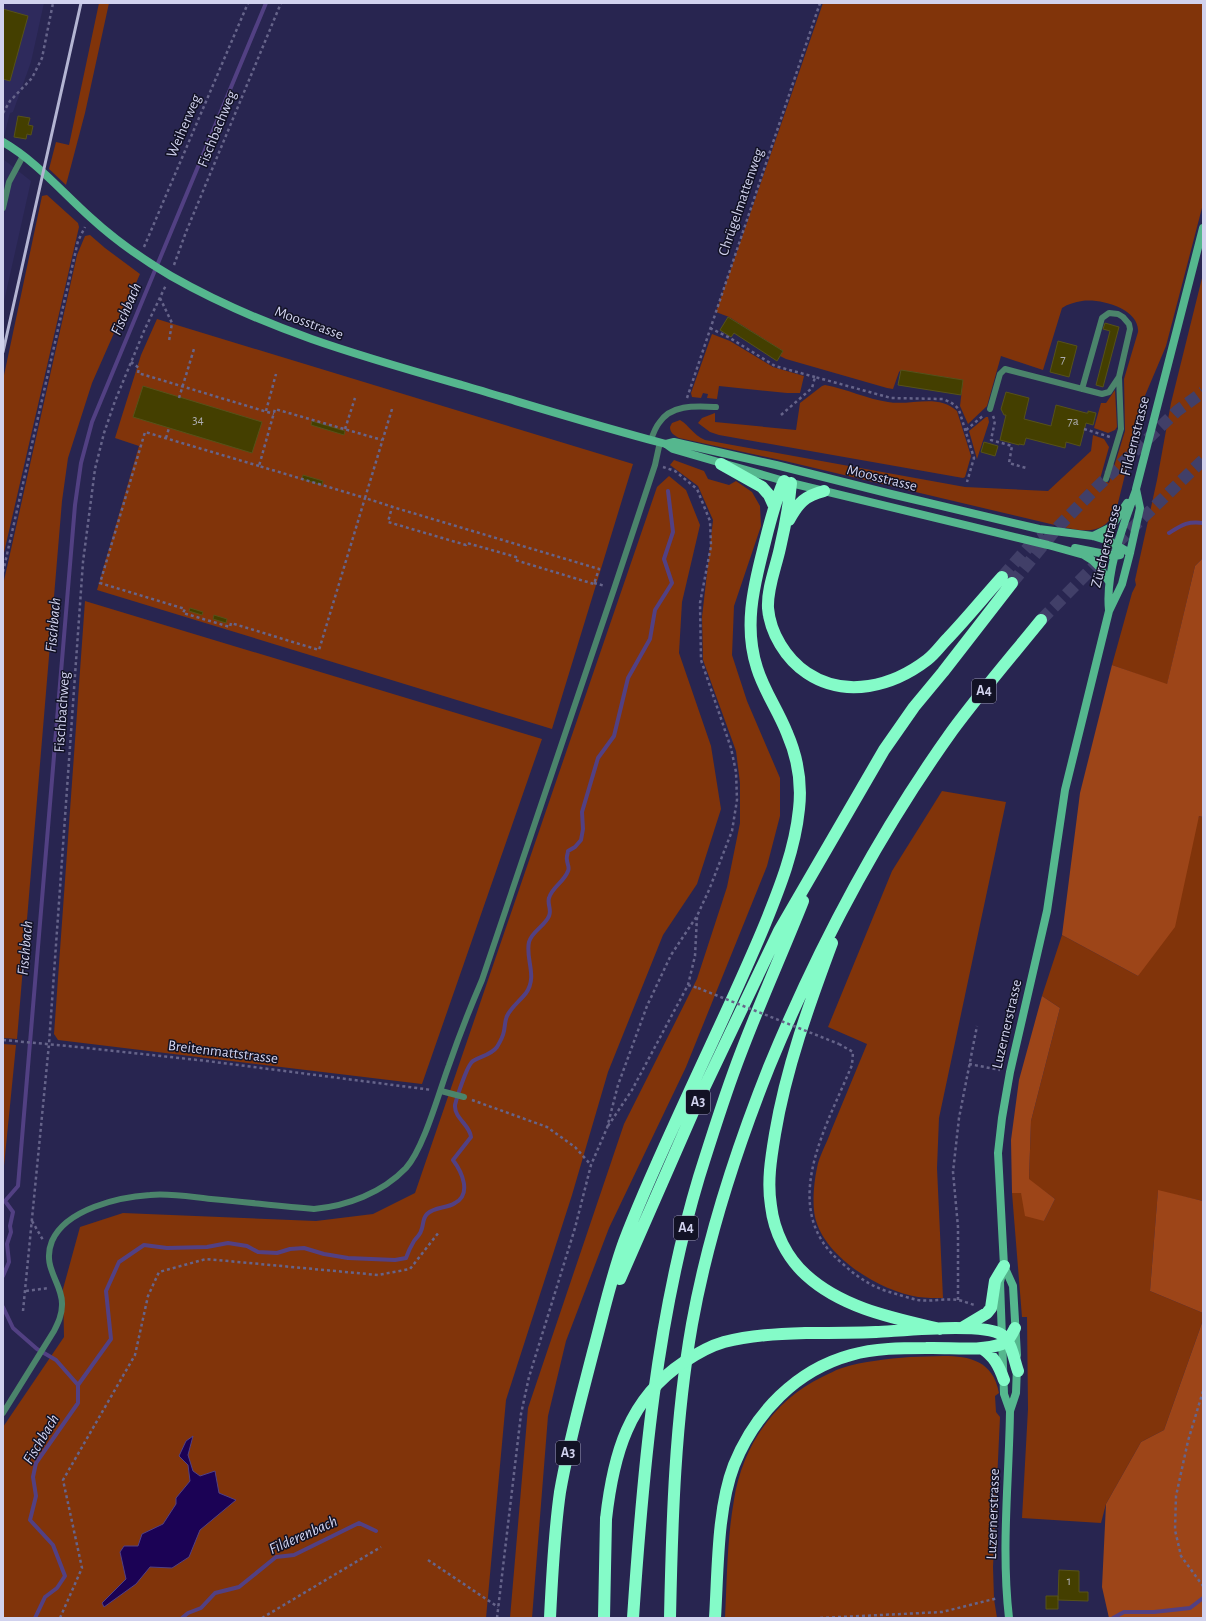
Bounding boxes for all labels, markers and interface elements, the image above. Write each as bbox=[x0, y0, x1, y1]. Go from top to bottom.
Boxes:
street label: Fischbachweg bbox=[195, 88, 239, 169]
street label: Weiherweg bbox=[164, 92, 204, 160]
street label: Chrügelmattenweg bbox=[716, 146, 767, 258]
water label: Fischbach bbox=[108, 281, 144, 337]
street label: Moosstrasse bbox=[273, 304, 345, 342]
house number: 7 bbox=[1060, 353, 1066, 366]
street label: Fildernstrasse bbox=[1118, 395, 1152, 477]
house number: 34 bbox=[192, 414, 204, 427]
house number: 7a bbox=[1067, 415, 1079, 428]
street label: Moosstrasse bbox=[845, 462, 919, 494]
street label: Zürcherstrasse bbox=[1088, 503, 1124, 589]
water label: Fischbach bbox=[43, 597, 63, 653]
street label: Fischbachweg bbox=[52, 670, 72, 753]
road number: A4 bbox=[972, 679, 996, 703]
water label: Fischbach bbox=[15, 920, 35, 976]
street label: Luzernerstrasse bbox=[989, 978, 1025, 1070]
street label: Breitenmattstrasse bbox=[167, 1038, 279, 1066]
road number: A3 bbox=[686, 1090, 710, 1114]
road number: A4 bbox=[674, 1216, 698, 1240]
water label: Fischbach bbox=[20, 1411, 62, 1467]
road number: A3 bbox=[556, 1441, 580, 1465]
street label: Luzernerstrasse bbox=[984, 1468, 1002, 1560]
water label: Filderenbach bbox=[266, 1513, 340, 1557]
house number: 1 bbox=[1067, 1575, 1071, 1588]

